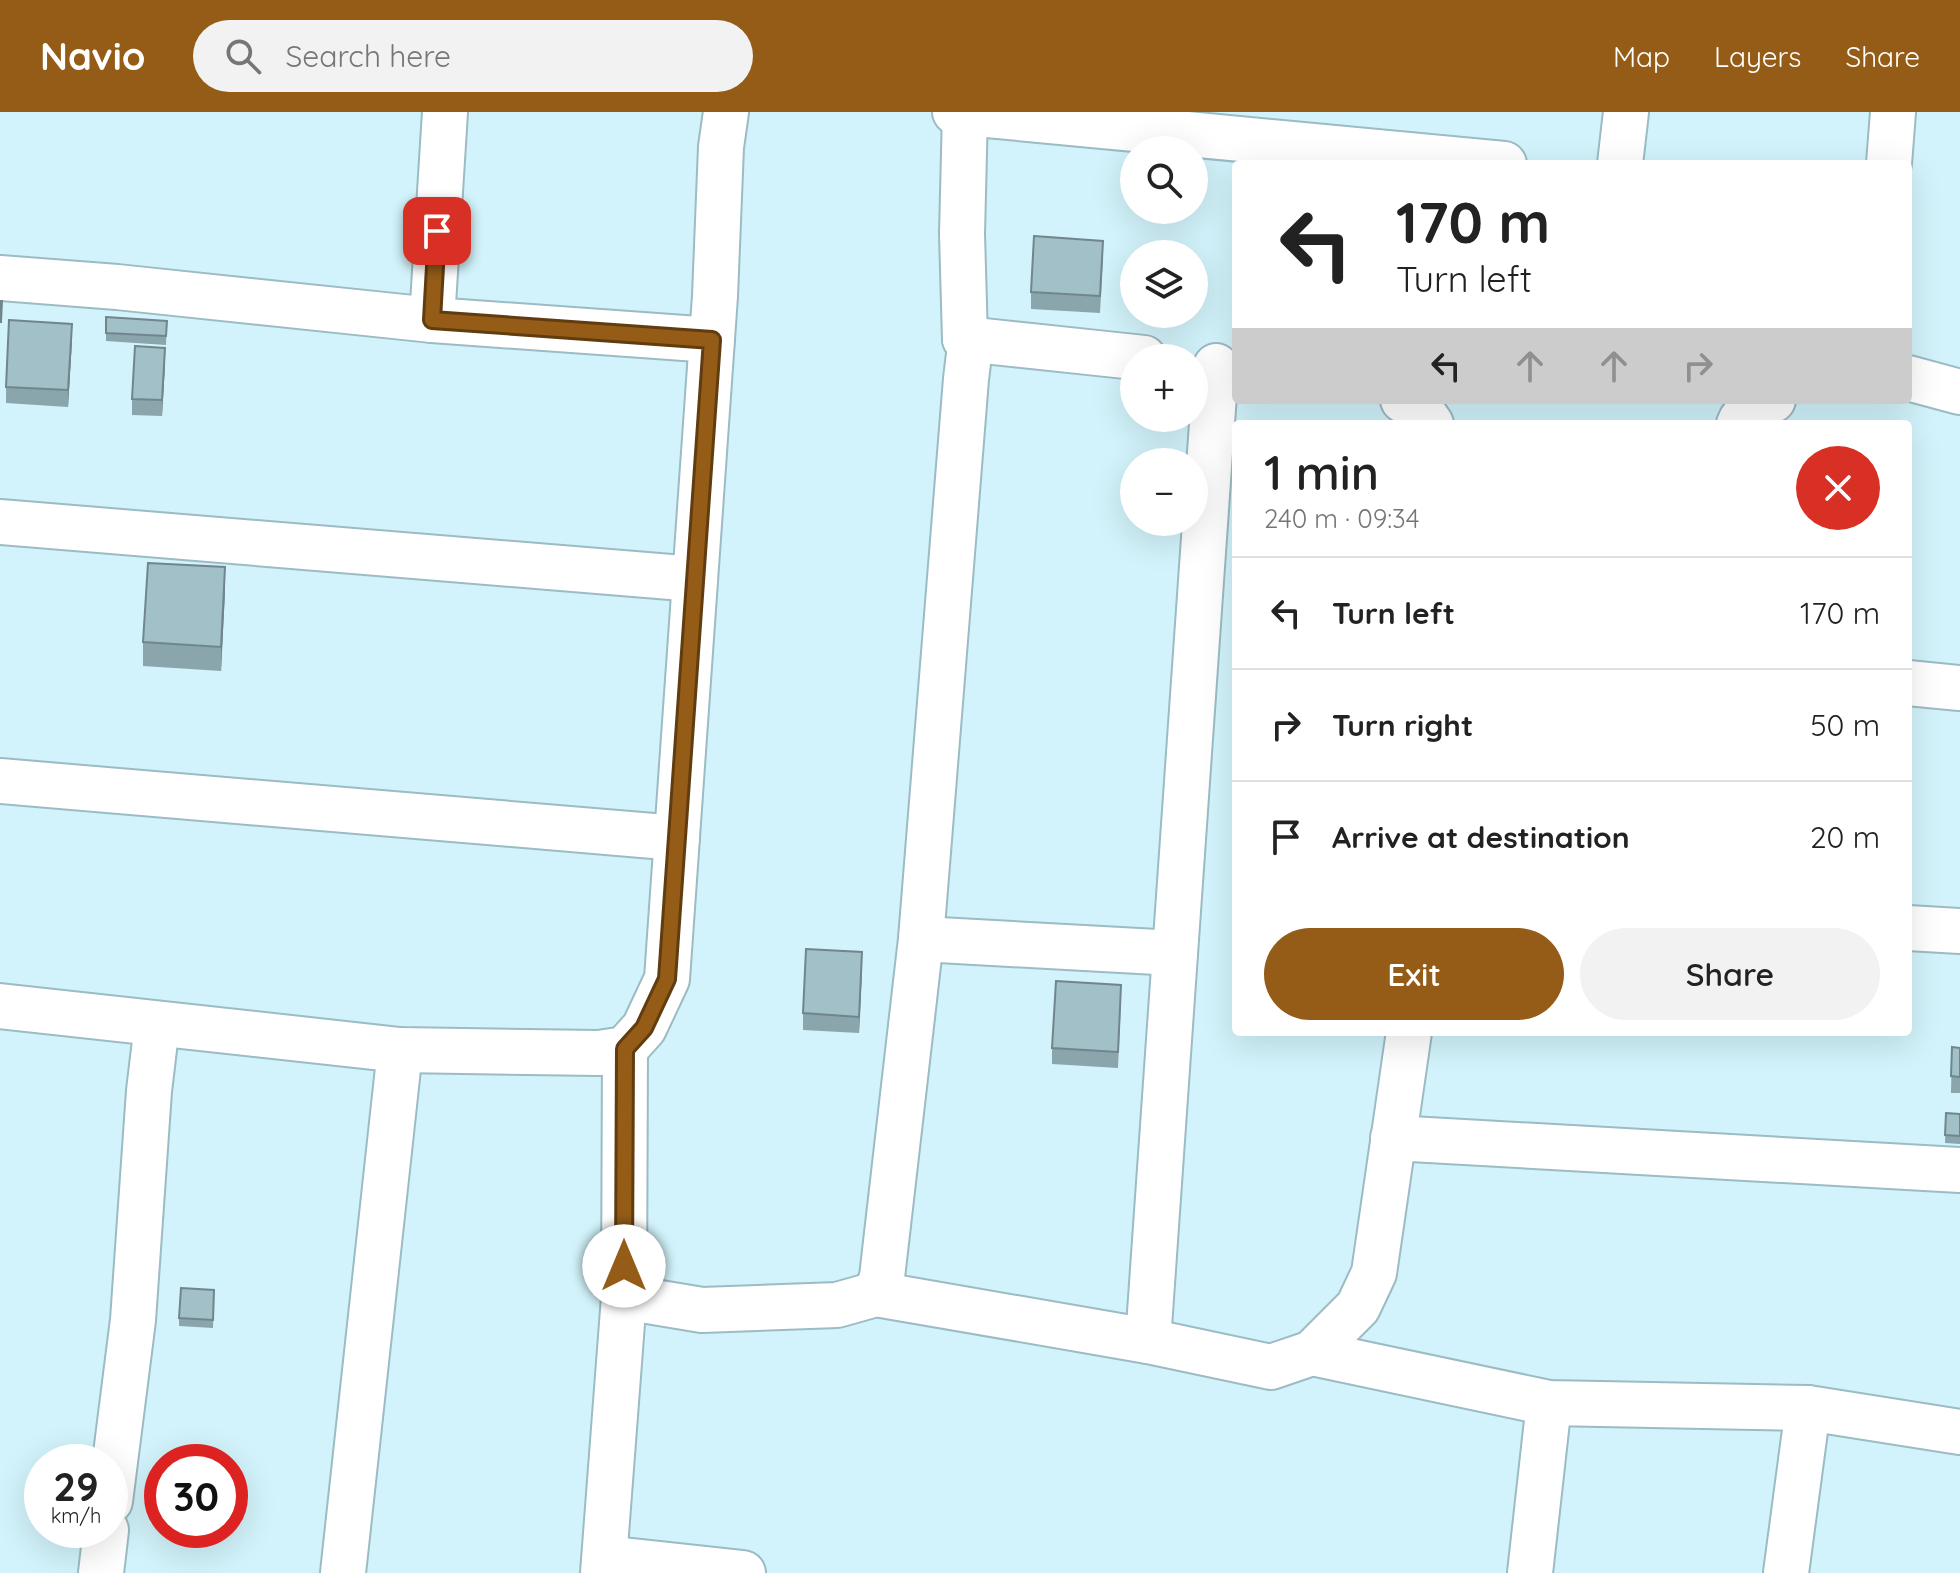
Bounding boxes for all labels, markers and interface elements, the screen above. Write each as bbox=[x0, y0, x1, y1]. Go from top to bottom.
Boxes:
search box bbox=[193, 20, 753, 92]
text: Navio bbox=[40, 32, 145, 80]
icon: search bbox=[221, 34, 265, 78]
text: Search here bbox=[285, 37, 451, 75]
text: Map bbox=[1613, 39, 1670, 74]
text: Layers bbox=[1714, 39, 1801, 74]
text: Share bbox=[1845, 39, 1920, 74]
map controls bbox=[1120, 136, 1208, 536]
button: search bbox=[1120, 136, 1208, 224]
text: 170 m bbox=[1396, 187, 1550, 257]
icon: left bbox=[1264, 192, 1368, 296]
pin bbox=[403, 197, 471, 265]
icon: arrive bbox=[415, 209, 459, 253]
button: layers bbox=[1120, 240, 1208, 328]
text: Turn left bbox=[1396, 256, 1532, 301]
button: + bbox=[1120, 344, 1208, 432]
icon: left bbox=[1424, 344, 1468, 388]
icon: ahead bbox=[1508, 344, 1552, 388]
icon: ahead bbox=[1592, 344, 1636, 388]
icon: right bbox=[1676, 344, 1720, 388]
text: 1 min bbox=[1264, 442, 1379, 502]
button: close bbox=[1796, 446, 1880, 530]
button: − bbox=[1120, 448, 1208, 536]
text: 240 m · 09:34 bbox=[1264, 502, 1419, 535]
icon: left bbox=[1264, 591, 1308, 635]
text: Turn left bbox=[1332, 594, 1455, 632]
text: 170 m bbox=[1800, 594, 1880, 632]
icon: right bbox=[1264, 703, 1308, 747]
text: Turn right bbox=[1332, 706, 1473, 744]
text: 50 m bbox=[1810, 706, 1880, 744]
icon: arrive bbox=[1264, 815, 1308, 859]
text: Arrive at destination bbox=[1332, 818, 1630, 856]
text: 20 m bbox=[1810, 818, 1880, 856]
button: Exit bbox=[1264, 928, 1564, 1020]
button: Share bbox=[1580, 928, 1880, 1020]
position arrow bbox=[582, 1224, 666, 1308]
speed limit sign: 30 bbox=[144, 1444, 248, 1548]
text: 29 bbox=[53, 1461, 99, 1511]
text: km/h bbox=[51, 1503, 101, 1528]

